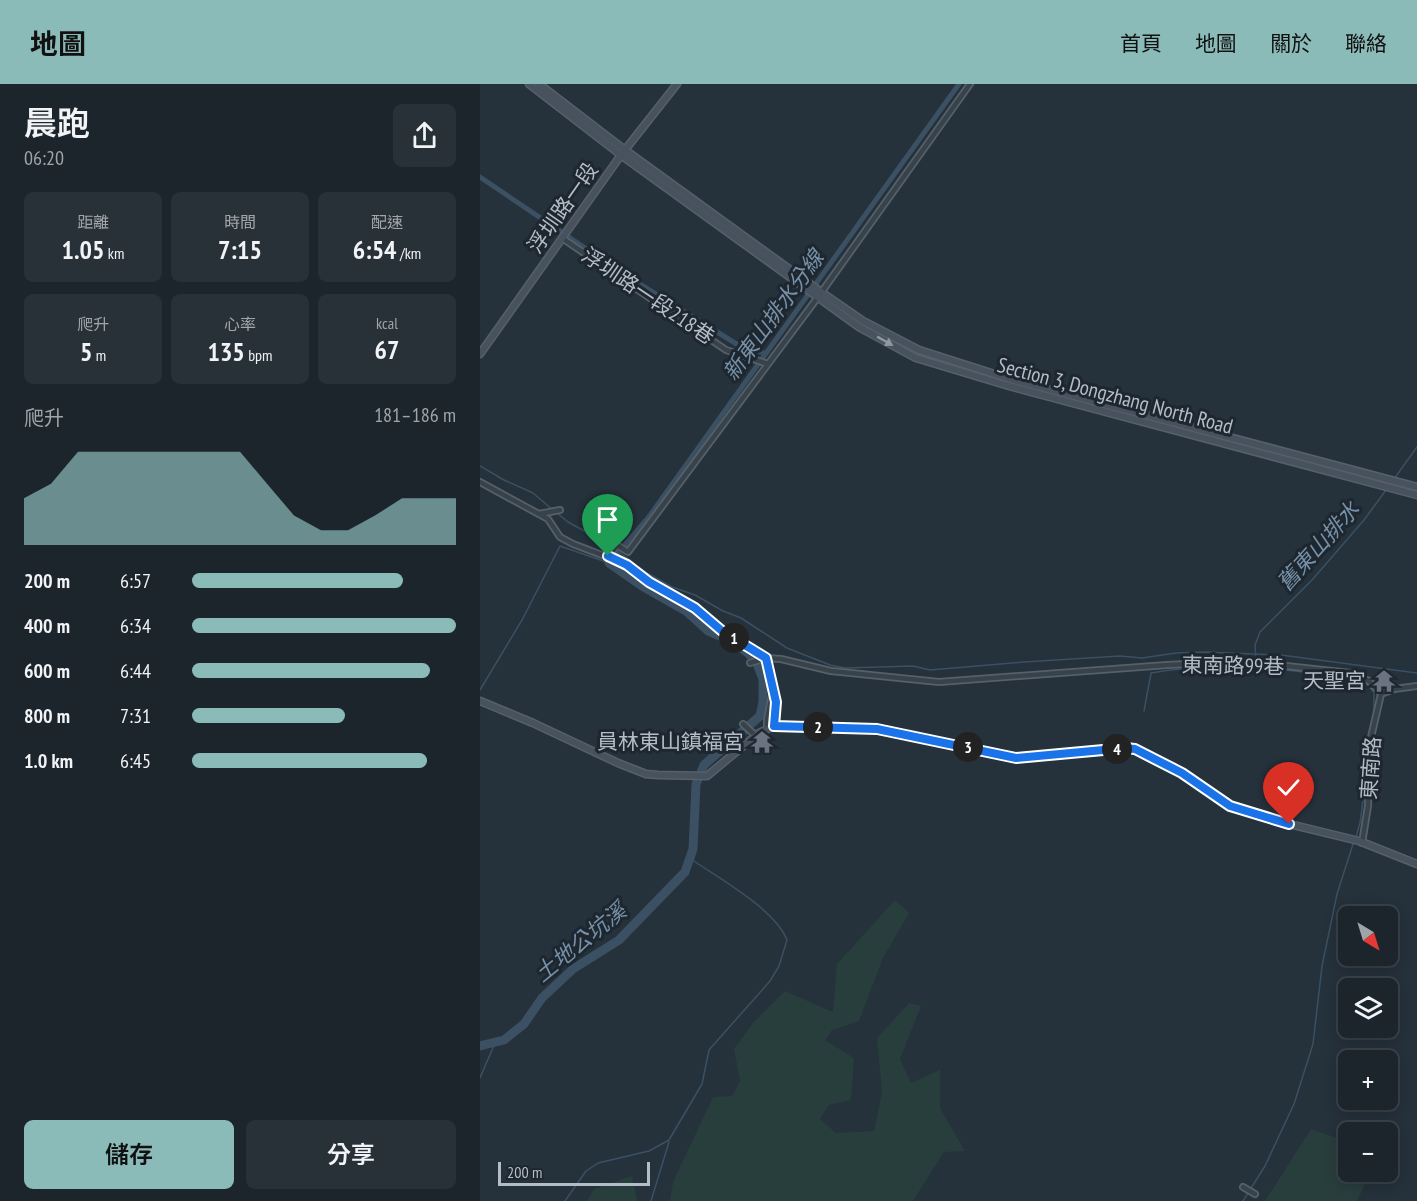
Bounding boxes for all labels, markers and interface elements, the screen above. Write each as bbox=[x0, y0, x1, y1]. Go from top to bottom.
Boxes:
text: 地圖 bbox=[30, 25, 86, 62]
text: 首頁 bbox=[1120, 30, 1162, 57]
text: 地圖 bbox=[1195, 30, 1237, 57]
text: 關於 bbox=[1270, 30, 1312, 57]
text: 聯絡 bbox=[1345, 30, 1387, 57]
text: 晨跑 bbox=[24, 101, 90, 144]
button: share bbox=[393, 104, 456, 167]
text: 06:20 bbox=[24, 145, 64, 171]
street label: 浮圳路一段 bbox=[521, 157, 604, 258]
text: 距離 bbox=[77, 212, 109, 232]
text: 時間 bbox=[224, 212, 256, 232]
text: 配速 bbox=[371, 212, 403, 232]
text: 1.05 bbox=[62, 233, 104, 266]
text: 7:15 bbox=[218, 233, 262, 266]
text: 6:54 bbox=[353, 233, 397, 266]
street label: 浮圳路一段218巷 bbox=[577, 241, 720, 350]
water label: 新東山排水分線 bbox=[716, 242, 831, 386]
text: km bbox=[104, 243, 124, 263]
text: /km bbox=[397, 243, 421, 263]
text: kcal bbox=[376, 313, 398, 333]
text: 爬升 bbox=[77, 314, 109, 334]
text: 心率 bbox=[224, 314, 256, 334]
text: 67 bbox=[375, 333, 399, 366]
text: 5 bbox=[80, 335, 92, 368]
text: 135 bbox=[207, 335, 245, 368]
one-way arrow bbox=[876, 336, 893, 346]
text: m bbox=[92, 345, 106, 365]
text: bpm bbox=[245, 345, 273, 365]
street label: Section 3, Dongzhang North Road bbox=[994, 351, 1236, 440]
text: 181–186 m bbox=[374, 402, 456, 428]
text: 爬升 bbox=[24, 405, 64, 431]
pin bbox=[582, 494, 633, 556]
water label: 舊東山排水 bbox=[1271, 495, 1366, 596]
icon: arrive bbox=[591, 503, 624, 536]
text: 200 m bbox=[24, 568, 70, 594]
text: 6:57 bbox=[120, 568, 151, 594]
text: 400 m bbox=[24, 613, 70, 639]
text: 6:34 bbox=[120, 613, 151, 639]
pin: 1 bbox=[719, 623, 749, 653]
text: 1 bbox=[730, 628, 738, 648]
street label: 東南路99巷 bbox=[1181, 651, 1285, 680]
text: 600 m bbox=[24, 658, 70, 684]
text: 6:44 bbox=[120, 658, 151, 684]
place label: 天聖宮 bbox=[1303, 667, 1366, 694]
temple icon: 天聖宮 bbox=[1371, 668, 1397, 694]
text: 800 m bbox=[24, 703, 70, 729]
text: 7:31 bbox=[120, 703, 151, 729]
pin: 2 bbox=[803, 712, 833, 742]
text: 2 bbox=[814, 717, 822, 737]
place label: 員林東山鎮福宮 bbox=[597, 728, 744, 755]
temple icon: 員林東山鎮福宮 bbox=[749, 729, 775, 755]
pin: 3 bbox=[953, 732, 983, 762]
pin: 4 bbox=[1102, 734, 1132, 764]
street label: 東南路 bbox=[1355, 736, 1386, 800]
text: 3 bbox=[964, 737, 972, 757]
text: 4 bbox=[1113, 739, 1121, 759]
text: 1.0 km bbox=[24, 748, 73, 774]
text: 6:45 bbox=[120, 748, 151, 774]
pin bbox=[1263, 762, 1314, 824]
icon: check bbox=[1272, 771, 1305, 804]
water label: 土地公坑溪 bbox=[528, 895, 634, 987]
north arrow bbox=[1338, 906, 1398, 966]
map controls bbox=[1338, 906, 1398, 1182]
button: layers bbox=[1338, 978, 1398, 1038]
button: + bbox=[1338, 1050, 1398, 1110]
button: 儲存 bbox=[24, 1120, 234, 1189]
button: 分享 bbox=[246, 1120, 456, 1189]
button: − bbox=[1338, 1122, 1398, 1182]
scale bar bbox=[498, 1159, 650, 1186]
text: 200 m bbox=[507, 1162, 542, 1182]

